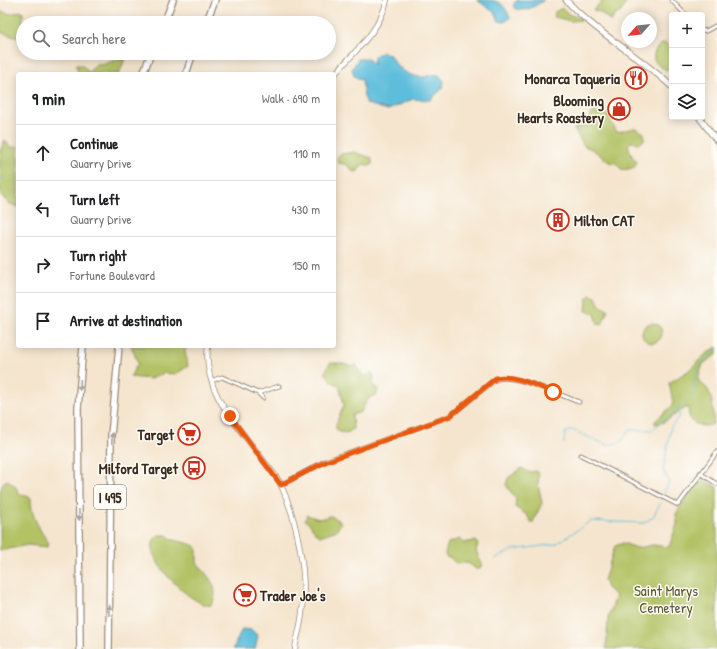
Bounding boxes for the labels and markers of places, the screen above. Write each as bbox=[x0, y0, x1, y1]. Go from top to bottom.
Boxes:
restaurant icon: Monarca Taqueria bbox=[623, 65, 649, 91]
place label: Monarca Taqueria bbox=[525, 68, 620, 90]
place label: Blooming Hearts Roastery bbox=[517, 90, 605, 129]
shop icon: Blooming Hearts Roastery bbox=[606, 96, 632, 122]
building icon: Milton CAT bbox=[545, 207, 571, 233]
place label: Milton CAT bbox=[574, 210, 635, 231]
supermarket icon: Target bbox=[176, 421, 202, 447]
place label: Target bbox=[137, 424, 175, 446]
bus stop icon: Milford Target bbox=[181, 455, 207, 481]
place label: Milford Target bbox=[99, 458, 179, 480]
supermarket icon: Trader Joe's bbox=[232, 582, 258, 608]
place label: Trader Joe's bbox=[259, 585, 326, 606]

